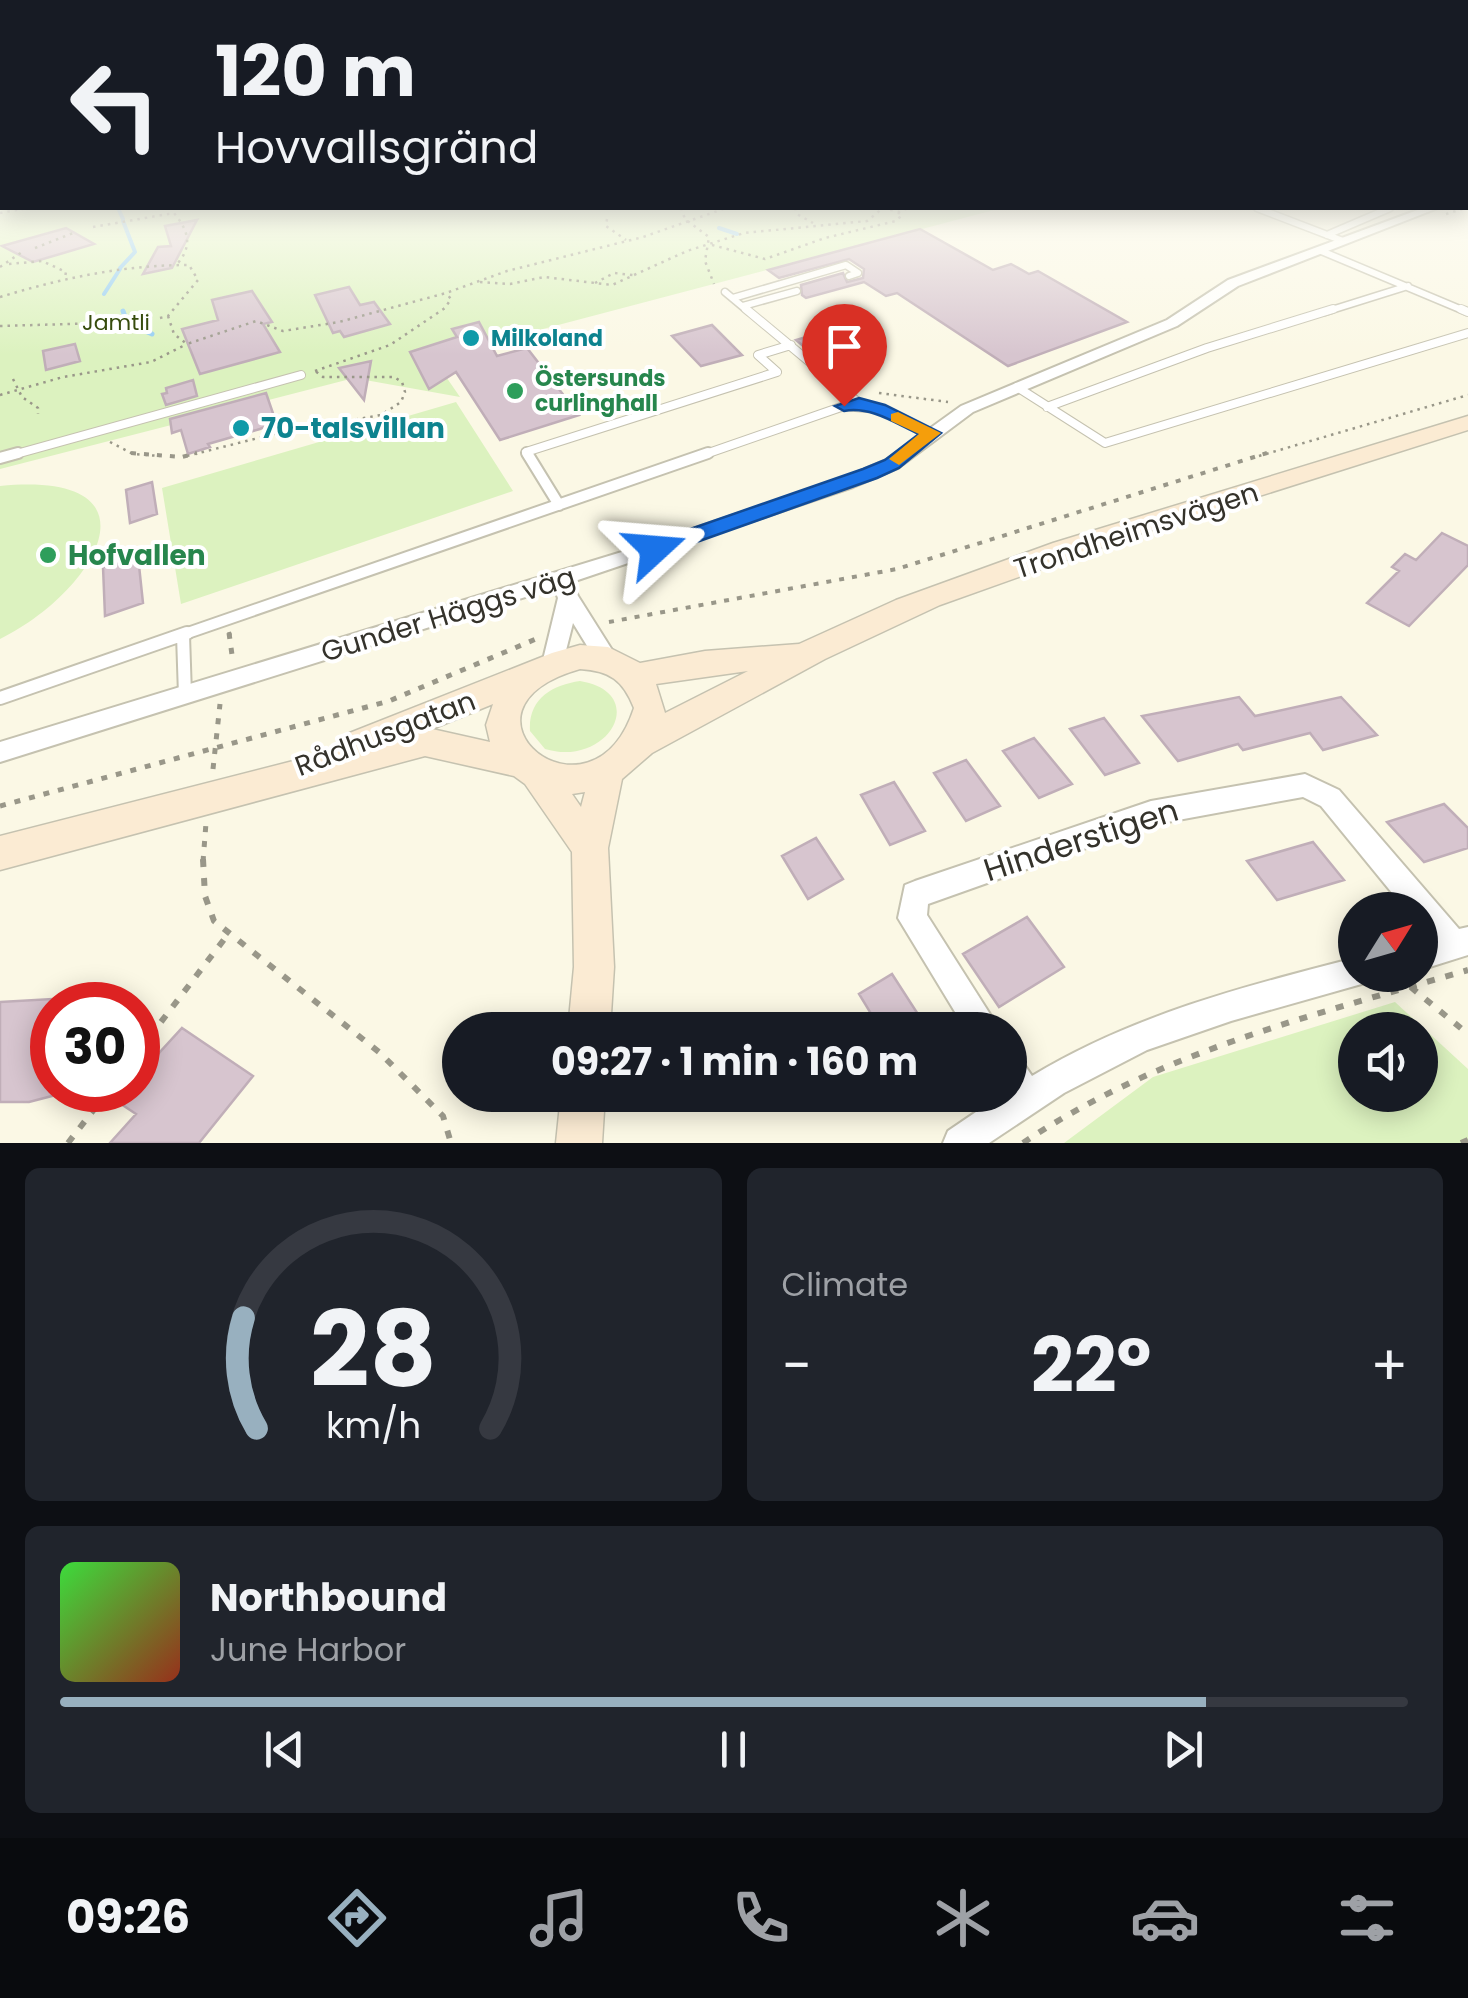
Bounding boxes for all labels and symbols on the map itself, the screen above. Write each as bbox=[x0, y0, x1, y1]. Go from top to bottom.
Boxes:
pin bbox=[802, 304, 887, 407]
park label: Jamtli bbox=[82, 307, 150, 338]
place label: Milkoland bbox=[491, 323, 603, 354]
marker: Milkoland bbox=[460, 327, 482, 349]
place label: Östersunds curlinghall bbox=[535, 363, 666, 419]
marker: Östersunds curlinghall bbox=[504, 380, 526, 402]
place label: 70-talsvillan bbox=[261, 409, 445, 448]
marker: 70-talsvillan bbox=[230, 417, 252, 439]
street label: Trondheimsvägen bbox=[1009, 473, 1263, 588]
position arrow bbox=[603, 497, 707, 601]
place label: Hofvallen bbox=[68, 536, 206, 575]
marker: Hofvallen bbox=[37, 544, 59, 566]
street label: Gunder Häggs väg bbox=[316, 557, 580, 672]
street label: Rådhusgatan bbox=[289, 681, 481, 786]
street label: Hinderstigen bbox=[978, 787, 1184, 892]
north arrow bbox=[1338, 892, 1438, 992]
speed limit sign: 30 bbox=[30, 982, 160, 1112]

